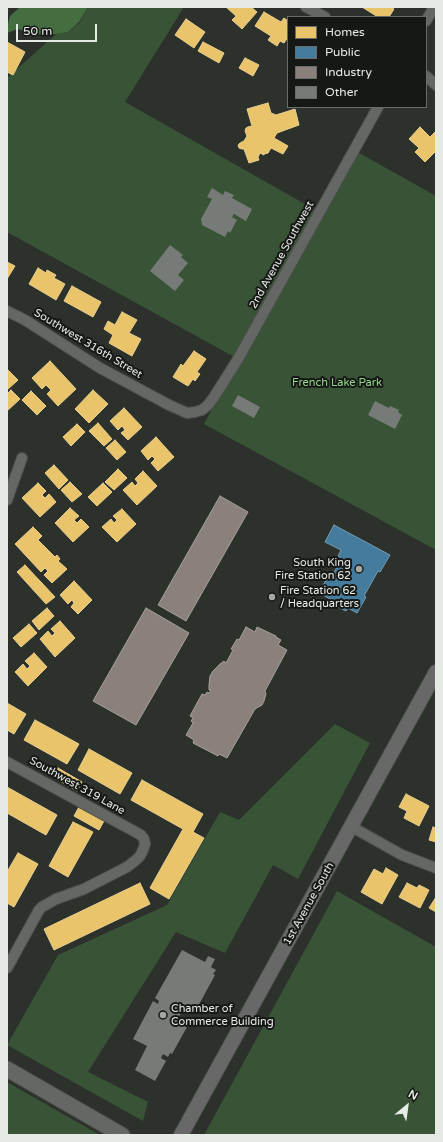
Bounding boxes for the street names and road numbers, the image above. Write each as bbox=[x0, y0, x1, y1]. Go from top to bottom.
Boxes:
street label: 2nd Avenue Southwest bbox=[247, 199, 317, 311]
street label: Southwest 316th Street bbox=[31, 306, 145, 382]
street label: Southwest 319 Lane bbox=[27, 754, 127, 818]
street label: 1st Avenue South bbox=[281, 860, 337, 948]

